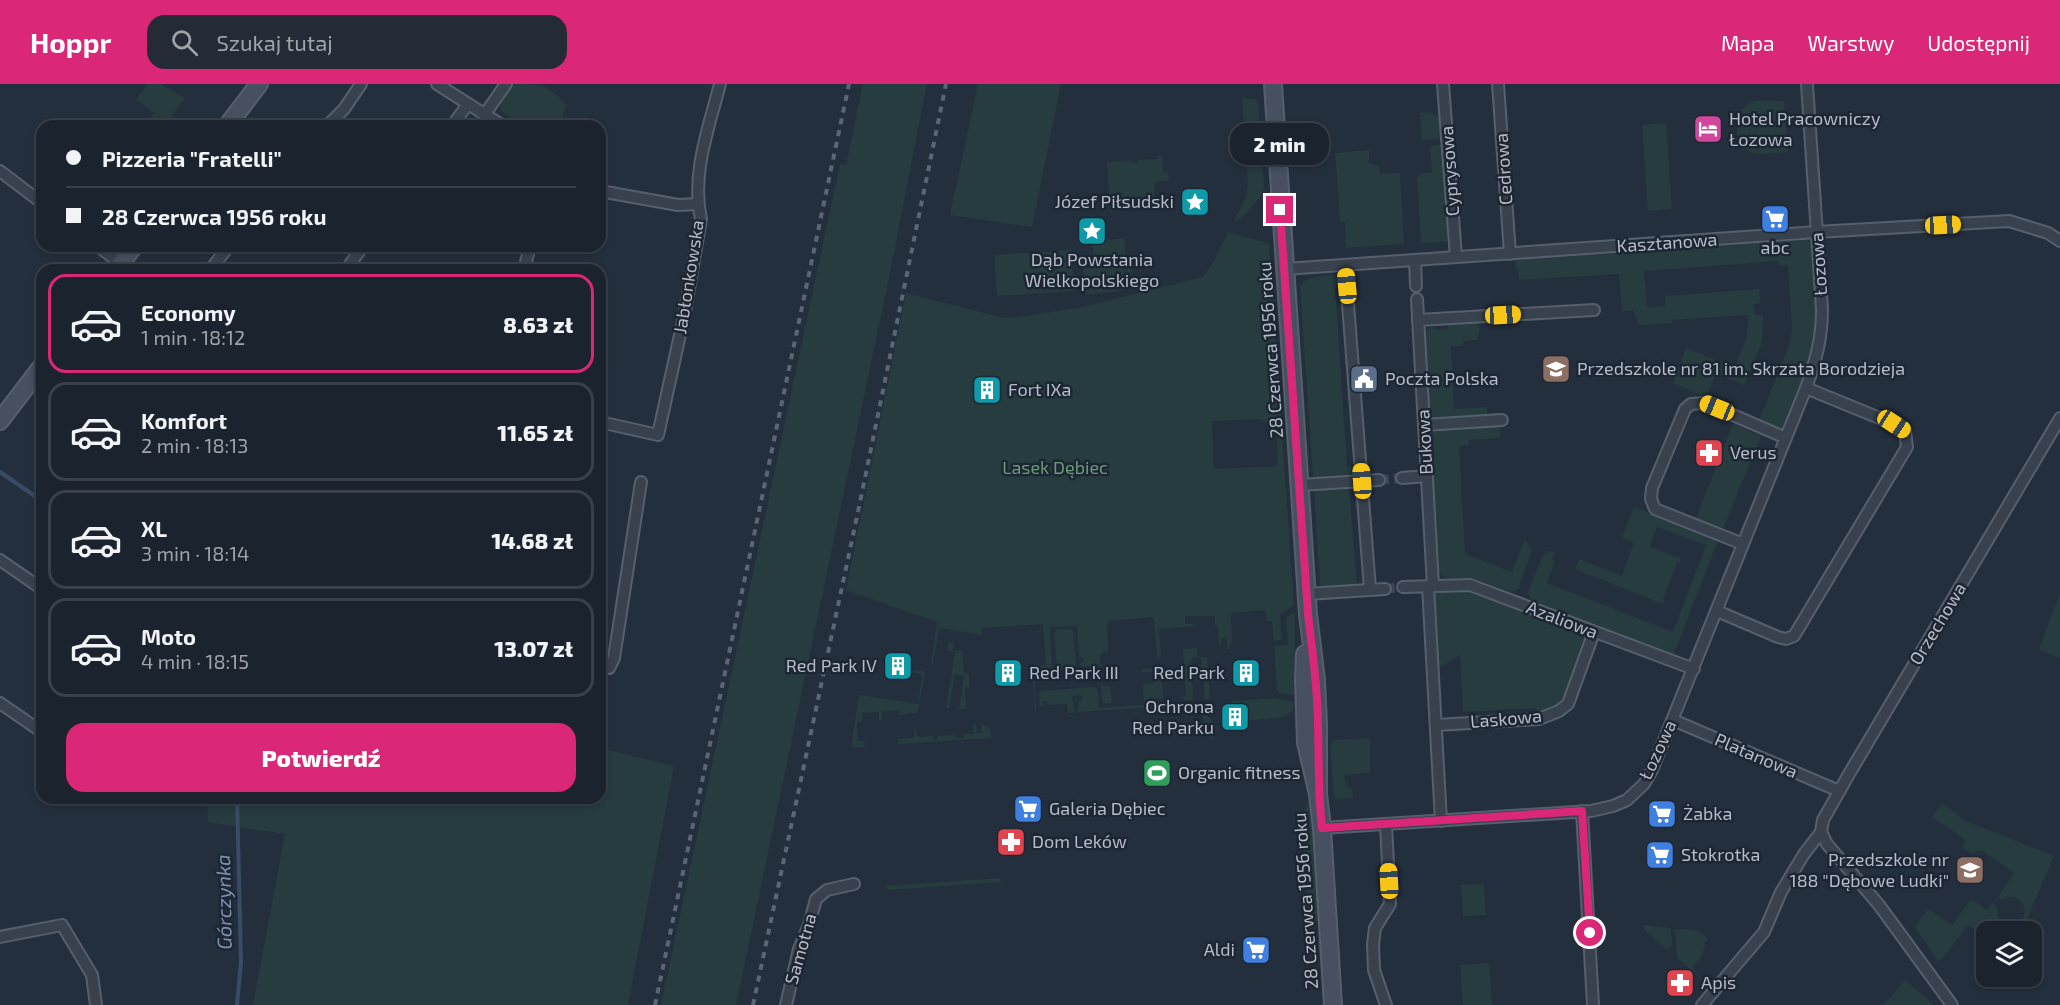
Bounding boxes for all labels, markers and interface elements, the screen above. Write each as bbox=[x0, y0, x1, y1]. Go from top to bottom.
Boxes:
search box bbox=[147, 15, 567, 69]
text: Hoppr bbox=[30, 25, 111, 59]
icon: search bbox=[168, 26, 201, 59]
text: Szukaj tutaj bbox=[216, 29, 333, 55]
text: Mapa bbox=[1721, 30, 1775, 55]
text: Warstwy bbox=[1808, 30, 1894, 55]
text: Udostępnij bbox=[1927, 30, 2030, 55]
place label: Hotel Pracowniczy Łozowa bbox=[1729, 107, 1881, 150]
hotel icon: Hotel Pracowniczy Łozowa bbox=[1692, 113, 1724, 145]
callout: 2 min bbox=[1230, 123, 1330, 165]
street label: Cyprysowa bbox=[1435, 125, 1463, 217]
text: 2 min bbox=[1254, 132, 1305, 156]
street label: Cedrowa bbox=[1490, 132, 1516, 206]
text: Pizzeria "Fratelli" bbox=[102, 145, 282, 171]
place icon: Józef Piłsudski bbox=[1179, 186, 1211, 218]
place label: Józef Piłsudski bbox=[1055, 190, 1174, 212]
route end bbox=[1266, 196, 1293, 223]
text: 28 Czerwca 1956 roku bbox=[102, 203, 326, 229]
supermarket icon: abc bbox=[1759, 203, 1791, 235]
place icon: Dąb Powstania Wielkopolskiego bbox=[1076, 215, 1108, 247]
car bbox=[1925, 215, 1961, 235]
street label: Jabłonkowska bbox=[668, 218, 708, 335]
street label: Kasztanowa bbox=[1616, 228, 1718, 256]
street label: Łozowa bbox=[1805, 232, 1831, 297]
place label: abc bbox=[1761, 236, 1790, 258]
place label: Dąb Powstania Wielkopolskiego bbox=[1025, 248, 1159, 291]
street label: 28 Czerwca 1956 roku bbox=[1253, 261, 1287, 439]
car bbox=[1336, 267, 1358, 305]
icon: car bbox=[69, 297, 123, 351]
text: Economy bbox=[141, 299, 236, 325]
car bbox=[1485, 305, 1521, 325]
text: 8.63 zł bbox=[503, 311, 573, 337]
text: 1 min · 18:12 bbox=[141, 325, 245, 349]
school or university icon: Przedszkole nr 81 im. Skrzata Borodzieja bbox=[1540, 353, 1572, 385]
place label: Przedszkole nr 81 im. Skrzata Borodzieja bbox=[1577, 357, 1905, 379]
public building icon: Poczta Polska bbox=[1348, 363, 1380, 395]
place label: Poczta Polska bbox=[1385, 367, 1499, 389]
building icon: Fort IXa bbox=[971, 374, 1003, 406]
place label: Fort IXa bbox=[1008, 378, 1071, 400]
car bbox=[1697, 393, 1737, 423]
icon: car bbox=[69, 405, 123, 459]
text: Komfort bbox=[141, 407, 227, 433]
car bbox=[1874, 407, 1914, 441]
street label: Bukowa bbox=[1411, 409, 1437, 475]
text: 11.65 zł bbox=[497, 419, 573, 445]
text: 2 min · 18:13 bbox=[141, 433, 248, 457]
pharmacy icon: Verus bbox=[1693, 437, 1725, 469]
place label: Verus bbox=[1730, 441, 1777, 463]
park label: Lasek Dębiec bbox=[1002, 456, 1108, 478]
car bbox=[1352, 462, 1372, 500]
icon: car bbox=[69, 513, 123, 567]
text: XL bbox=[141, 515, 167, 541]
text: 14.68 zł bbox=[491, 527, 573, 553]
text: 3 min · 18:14 bbox=[141, 541, 249, 565]
street label: Orzechowa bbox=[1904, 578, 1970, 669]
street label: Azaliowa bbox=[1523, 595, 1601, 643]
icon: car bbox=[69, 621, 123, 675]
text: Moto bbox=[141, 623, 196, 649]
text: 13.07 zł bbox=[494, 635, 573, 661]
text: 4 min · 18:15 bbox=[141, 649, 249, 673]
building icon: Red Park IV bbox=[882, 650, 914, 682]
place label: Red Park IV bbox=[786, 654, 877, 676]
building icon: Red Park III bbox=[992, 657, 1024, 689]
building icon: Red Park bbox=[1230, 657, 1262, 689]
place label: Red Park III bbox=[1029, 661, 1119, 683]
place label: Red Park bbox=[1153, 661, 1225, 683]
place label: Ochrona Red Parku bbox=[1132, 695, 1214, 738]
building icon: Ochrona Red Parku bbox=[1219, 701, 1251, 733]
street label: Laskowa bbox=[1469, 704, 1543, 732]
street label: Łozowa bbox=[1634, 716, 1680, 783]
button: Potwierdź bbox=[66, 723, 576, 792]
street label: Platanowa bbox=[1712, 728, 1801, 782]
sports icon: Organic fitness bbox=[1141, 757, 1173, 789]
place label: Organic fitness bbox=[1178, 761, 1301, 783]
supermarket icon: Galeria Dębiec bbox=[1012, 793, 1044, 825]
place label: Galeria Dębiec bbox=[1049, 797, 1166, 819]
supermarket icon: Żabka bbox=[1646, 798, 1678, 830]
place label: Żabka bbox=[1683, 802, 1732, 824]
street label: 28 Czerwca 1956 roku bbox=[1288, 812, 1322, 990]
pharmacy icon: Dom Leków bbox=[995, 826, 1027, 858]
place label: Dom Leków bbox=[1032, 830, 1127, 852]
supermarket icon: Stokrotka bbox=[1644, 839, 1676, 871]
place label: Stokrotka bbox=[1681, 843, 1760, 865]
place label: Przedszkole nr 188 "Dębowe Ludki" bbox=[1790, 848, 1949, 891]
water label: Górczynka bbox=[210, 854, 237, 950]
school or university icon: Przedszkole nr 188 "Dębowe Ludki" bbox=[1954, 854, 1986, 886]
car bbox=[1379, 863, 1399, 899]
street label: Samotna bbox=[779, 911, 821, 987]
route start bbox=[1576, 919, 1603, 946]
map controls bbox=[1976, 921, 2042, 987]
button: layers bbox=[1976, 921, 2042, 987]
supermarket icon: Aldi bbox=[1240, 934, 1272, 966]
place label: Aldi bbox=[1204, 938, 1235, 960]
pharmacy icon: Apis bbox=[1664, 967, 1696, 999]
place label: Apis bbox=[1701, 971, 1736, 993]

